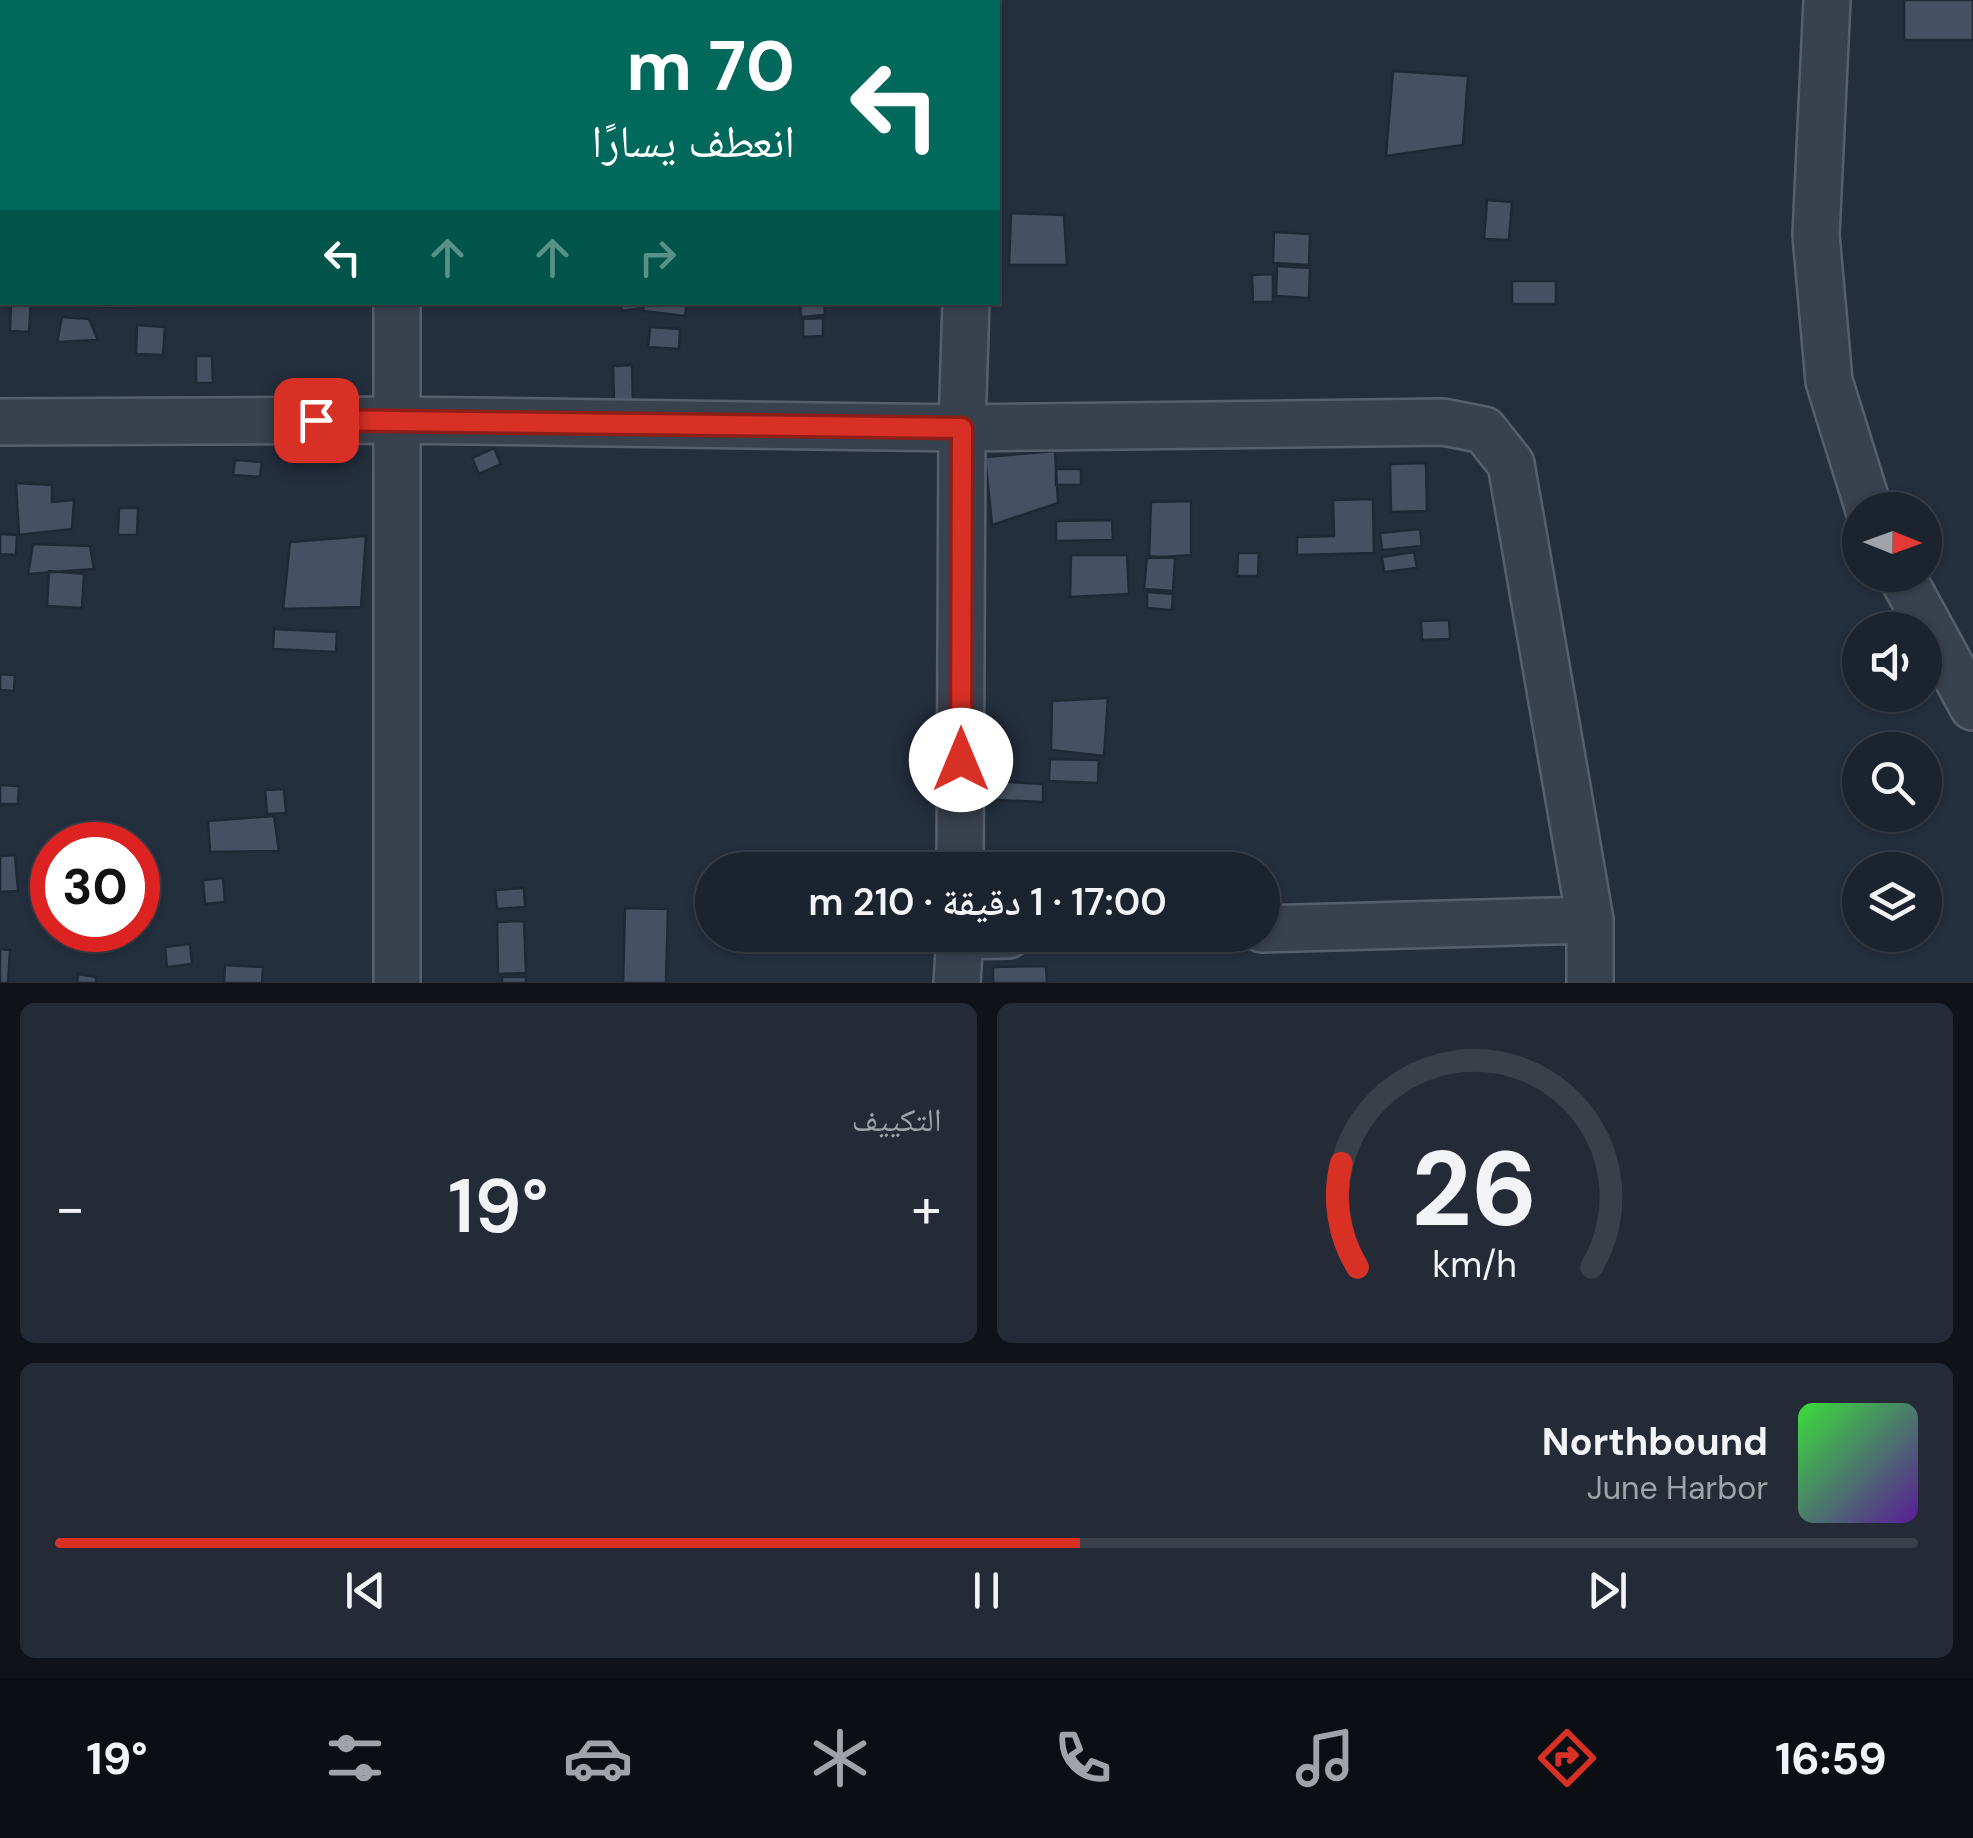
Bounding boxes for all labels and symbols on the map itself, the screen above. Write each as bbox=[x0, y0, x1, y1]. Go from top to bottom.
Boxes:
pin bbox=[274, 378, 359, 463]
north arrow bbox=[1842, 492, 1942, 592]
position arrow bbox=[909, 708, 1013, 812]
speed limit sign: 30 bbox=[30, 822, 160, 952]

